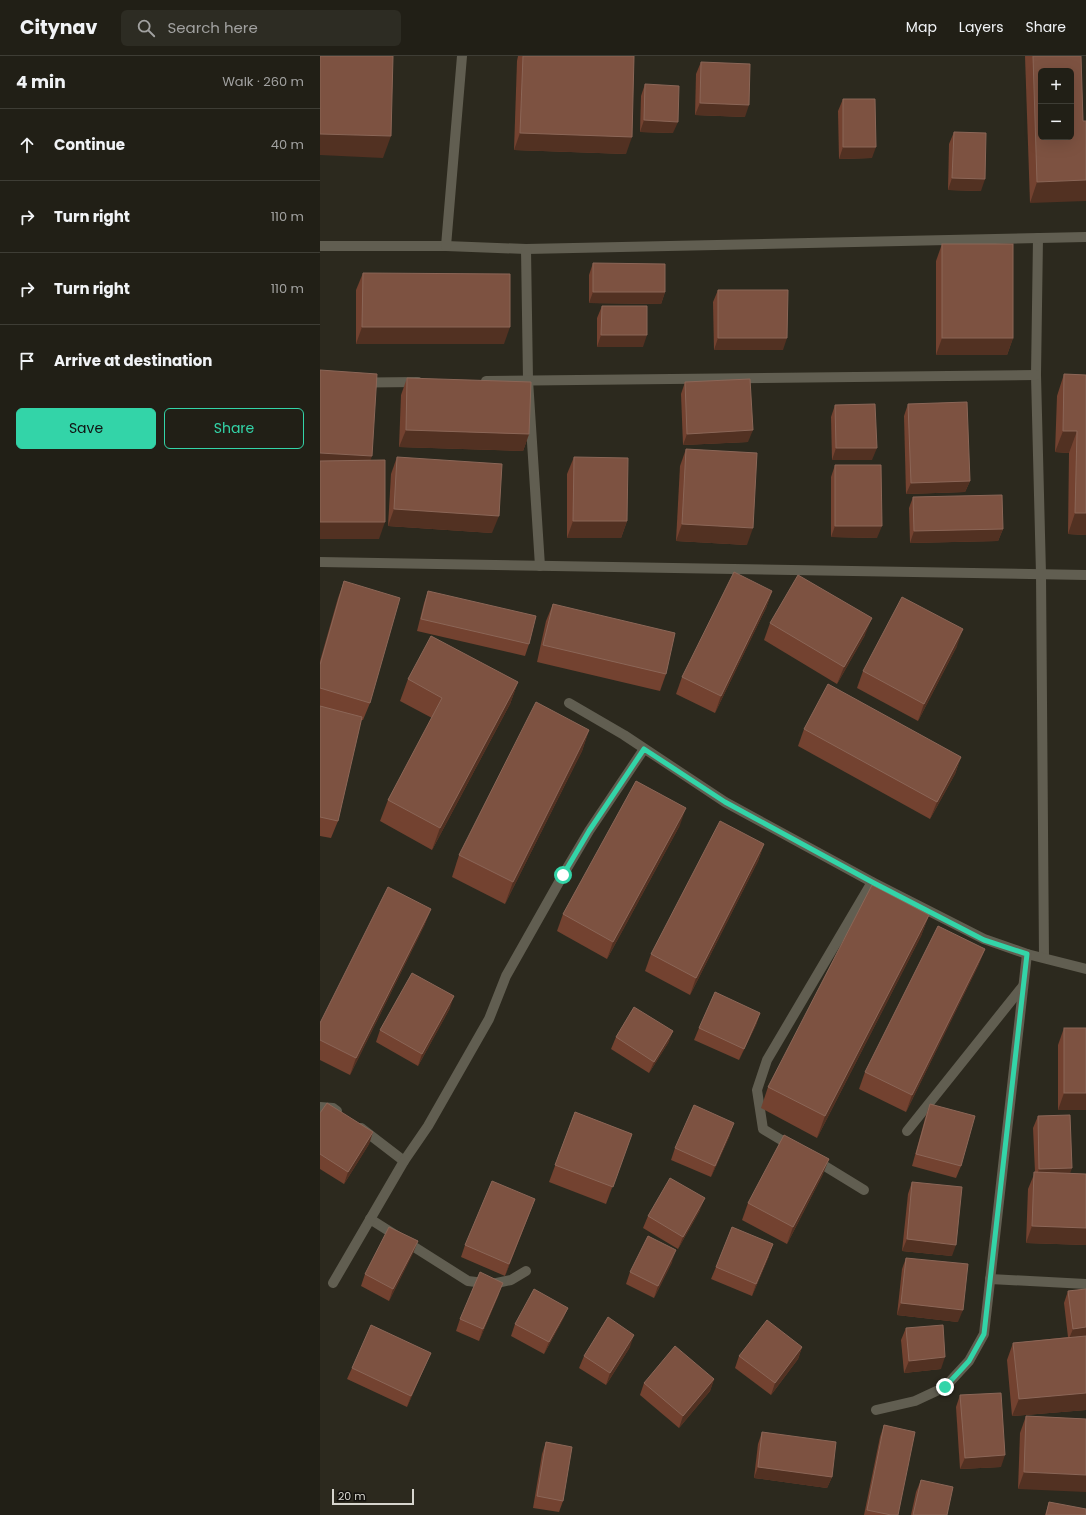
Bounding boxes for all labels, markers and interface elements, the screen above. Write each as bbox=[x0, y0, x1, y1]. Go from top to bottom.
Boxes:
search box bbox=[121, 10, 401, 46]
text: Citynav bbox=[20, 14, 97, 41]
icon: search bbox=[135, 17, 157, 39]
text: Search here bbox=[167, 17, 258, 38]
text: Map bbox=[906, 17, 937, 37]
text: Layers bbox=[959, 17, 1003, 37]
text: Share bbox=[1025, 17, 1066, 37]
map controls bbox=[1038, 68, 1074, 140]
button: + bbox=[1038, 68, 1074, 104]
text: 4 min bbox=[16, 70, 66, 94]
text: Walk · 260 m bbox=[222, 72, 304, 91]
button: − bbox=[1038, 104, 1074, 140]
icon: ahead bbox=[16, 134, 38, 156]
text: Continue bbox=[54, 134, 125, 155]
text: 40 m bbox=[271, 135, 304, 154]
icon: right bbox=[16, 206, 38, 228]
text: Turn right bbox=[54, 206, 130, 227]
text: 110 m bbox=[271, 207, 304, 226]
icon: right bbox=[16, 278, 38, 300]
text: Turn right bbox=[54, 278, 130, 299]
text: 110 m bbox=[271, 279, 304, 298]
icon: arrive bbox=[16, 350, 38, 372]
text: Arrive at destination bbox=[54, 350, 212, 371]
button: Save bbox=[16, 408, 156, 449]
button: Share bbox=[164, 408, 304, 449]
route start bbox=[554, 866, 572, 884]
route end bbox=[936, 1378, 954, 1396]
scale bar bbox=[332, 1487, 414, 1506]
text: 20 m bbox=[338, 1488, 366, 1504]

